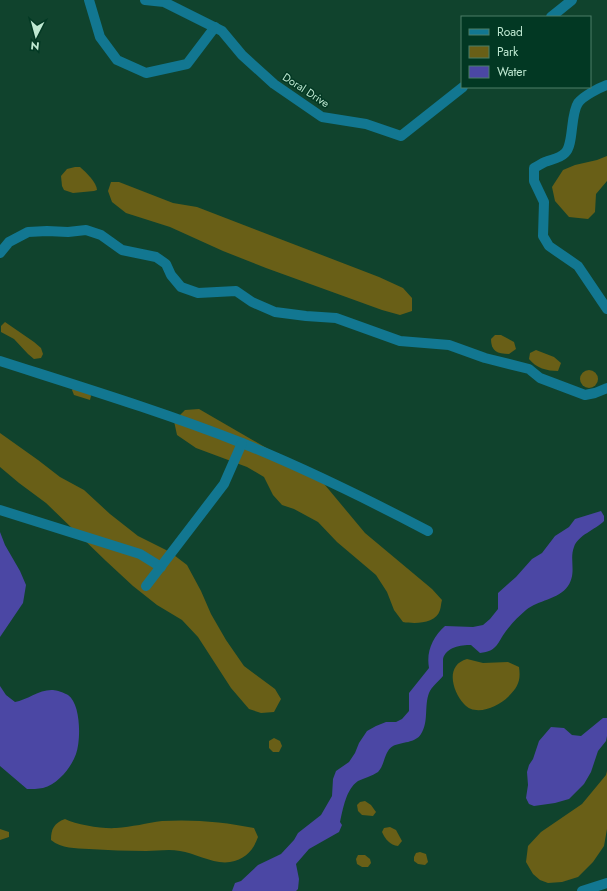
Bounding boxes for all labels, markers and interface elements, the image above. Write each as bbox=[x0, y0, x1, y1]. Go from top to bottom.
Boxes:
north arrow bbox=[16, 16, 56, 56]
legend bbox=[461, 16, 591, 88]
text: Road bbox=[497, 23, 523, 41]
text: N bbox=[30, 38, 40, 54]
text: Park bbox=[497, 43, 519, 61]
text: Water bbox=[497, 63, 528, 81]
street label: Doral Drive bbox=[279, 69, 333, 111]

